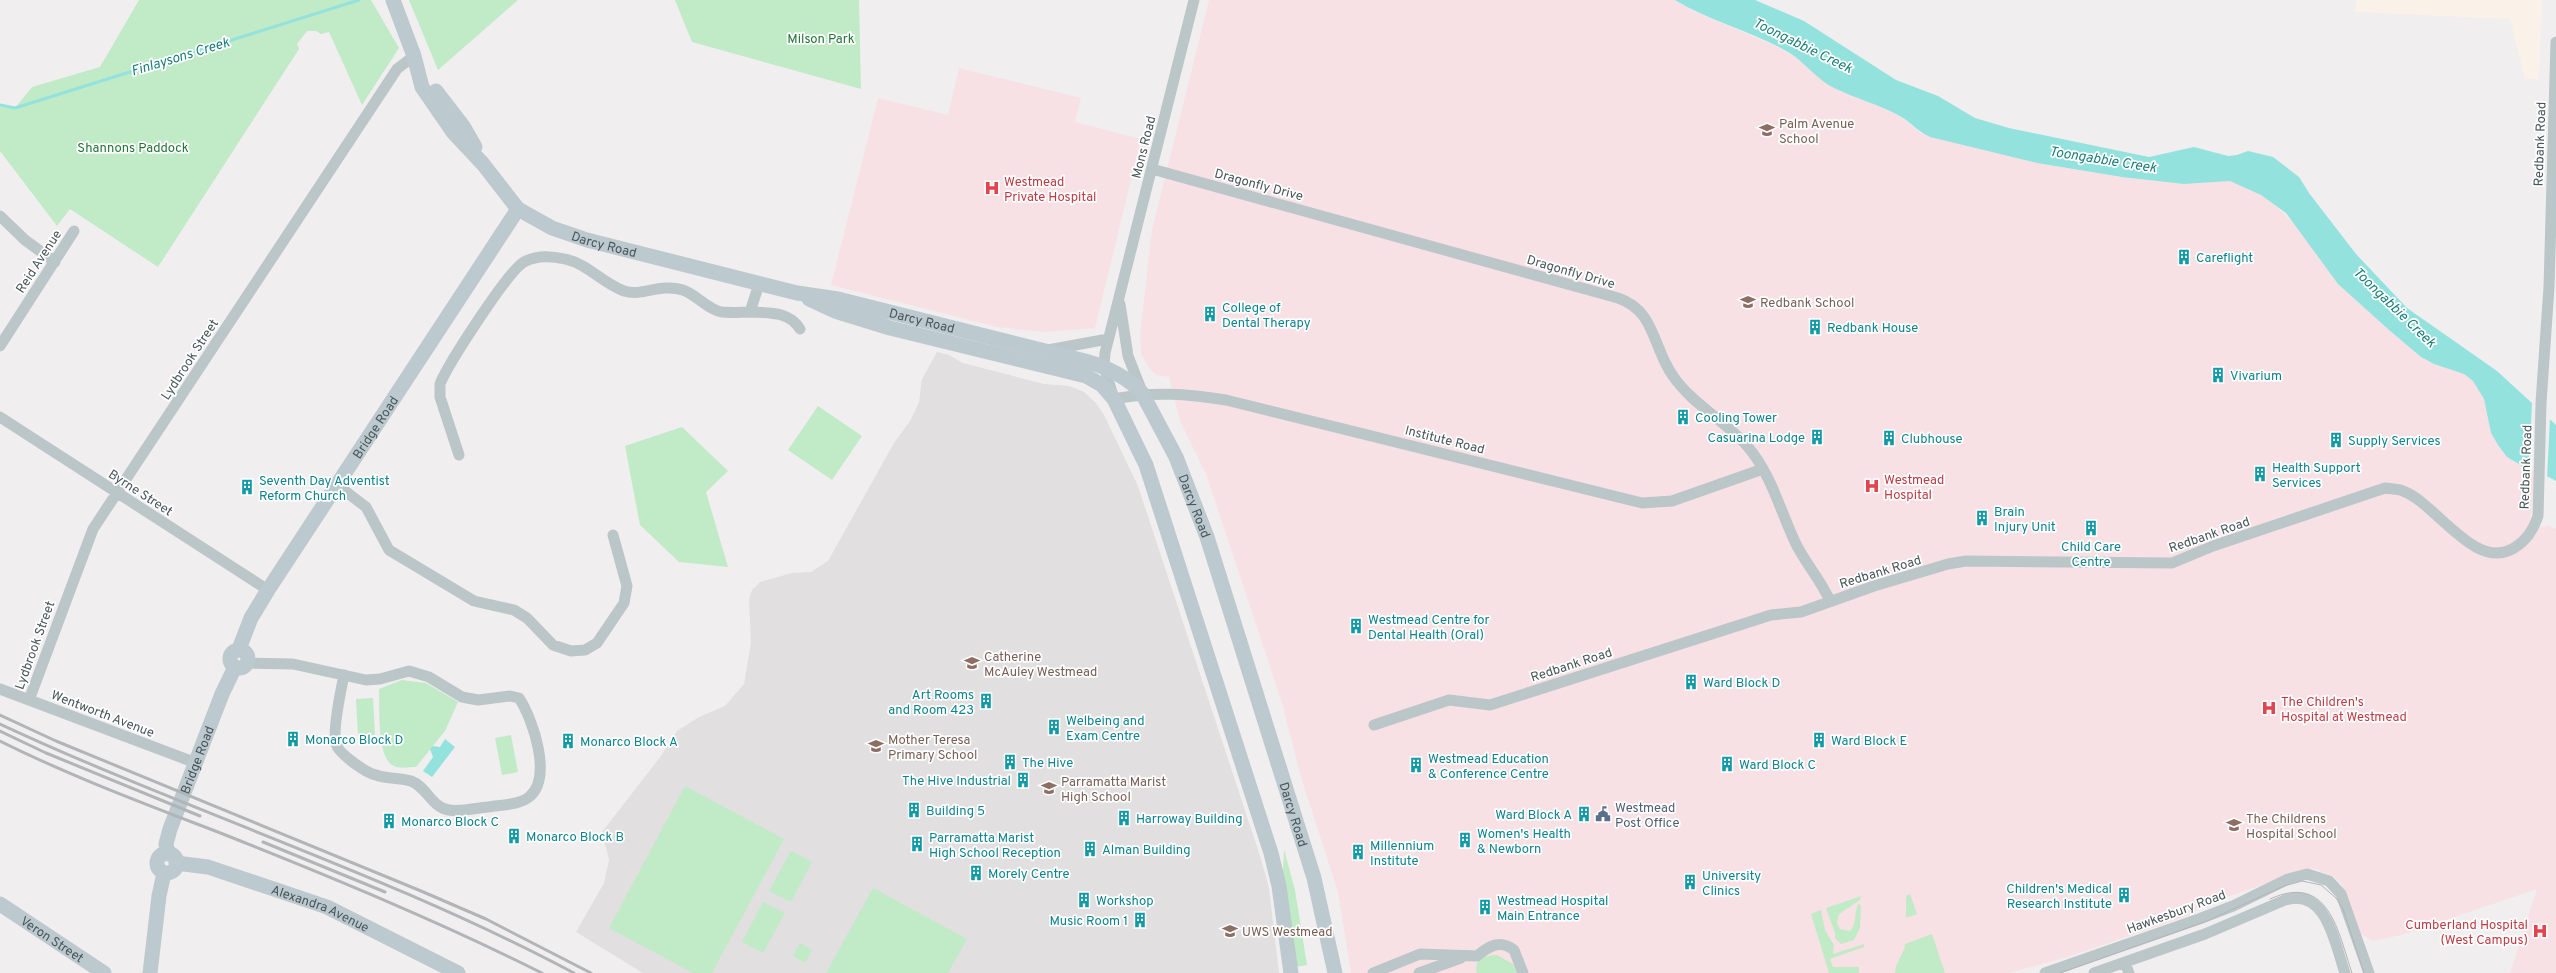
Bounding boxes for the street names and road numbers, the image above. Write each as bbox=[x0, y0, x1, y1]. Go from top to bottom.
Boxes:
street label: Redbank Road bbox=[2532, 101, 2550, 187]
street label: Mons Road bbox=[1129, 114, 1160, 181]
street label: Dragonfly Drive bbox=[1212, 166, 1304, 205]
street label: Reid Avenue bbox=[13, 228, 66, 297]
street label: Darcy Road bbox=[569, 229, 638, 262]
street label: Dragonfly Drive bbox=[1525, 253, 1616, 293]
street label: Darcy Road bbox=[887, 306, 956, 338]
street label: Lydbrook Street bbox=[159, 317, 223, 404]
street label: Bridge Road bbox=[350, 394, 403, 462]
street label: Institute Road bbox=[1403, 423, 1486, 459]
street label: Redbank Road bbox=[2518, 424, 2536, 510]
street label: Byrne Street bbox=[105, 467, 175, 520]
street label: Darcy Road bbox=[1173, 472, 1213, 541]
street label: Redbank Road bbox=[2167, 515, 2252, 557]
street label: Redbank Road bbox=[1838, 553, 1923, 593]
street label: Lydbrook Street bbox=[12, 599, 59, 692]
street label: Redbank Road bbox=[1529, 645, 1614, 687]
street label: Wentworth Avenue bbox=[48, 688, 156, 742]
street label: Bridge Road bbox=[178, 724, 219, 797]
street label: Darcy Road bbox=[1274, 780, 1310, 849]
street label: Alexandra Avenue bbox=[269, 883, 371, 937]
street label: Hawkesbury Road bbox=[2125, 888, 2228, 938]
street label: Veron Street bbox=[17, 914, 86, 967]

